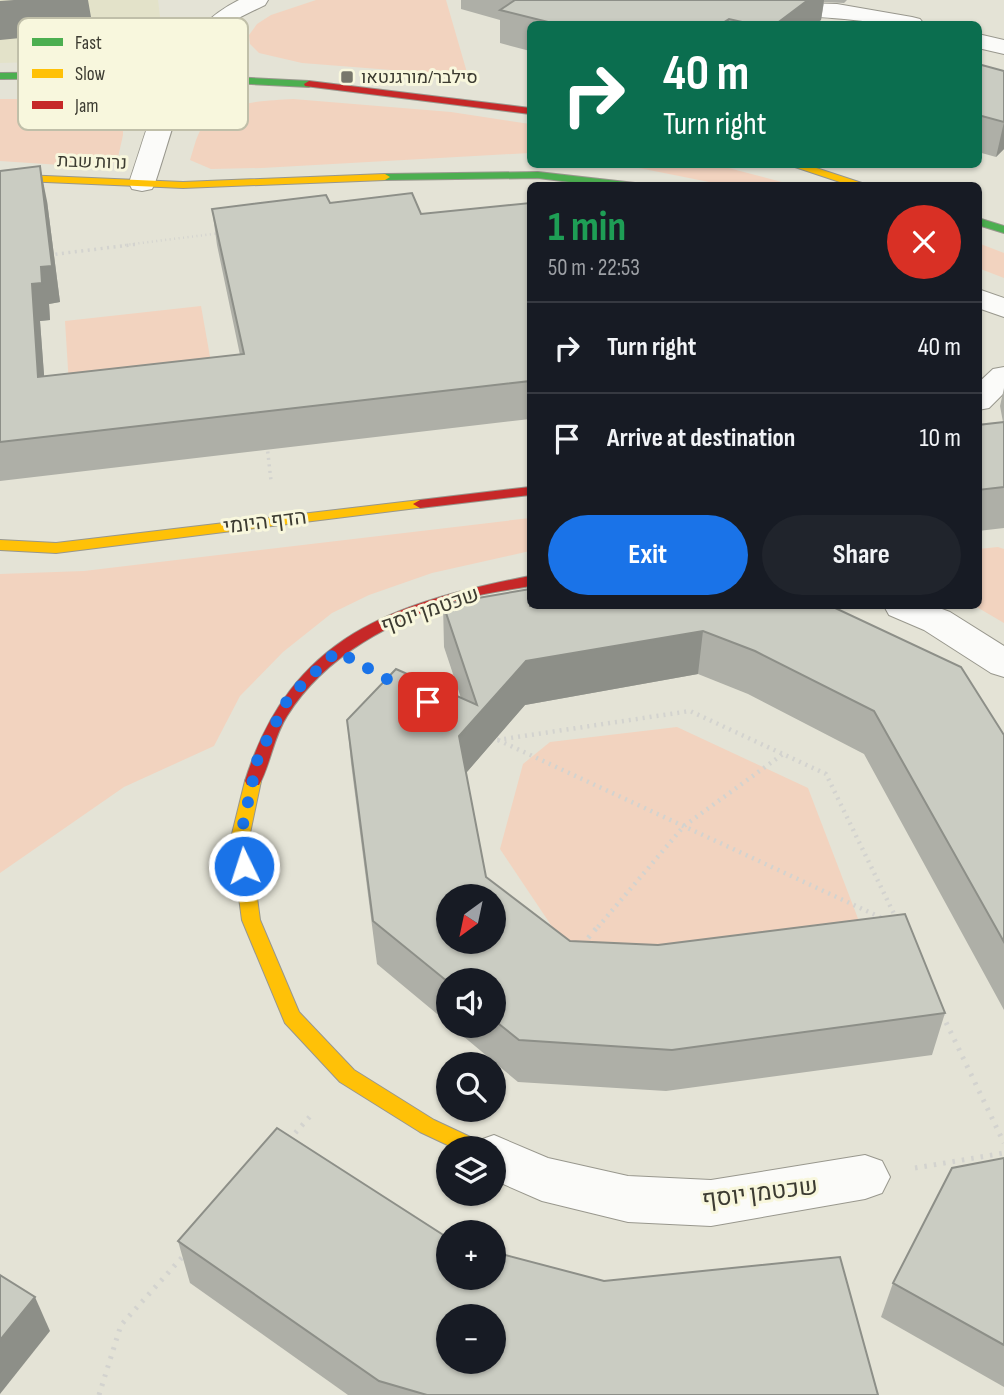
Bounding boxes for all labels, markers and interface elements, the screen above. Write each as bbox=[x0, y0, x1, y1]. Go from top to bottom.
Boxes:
legend bbox=[18, 18, 248, 130]
text: Fast bbox=[75, 32, 102, 55]
text: 40 m bbox=[663, 45, 749, 104]
icon: right bbox=[548, 49, 639, 140]
text: Slow bbox=[75, 63, 105, 86]
place label: סילבר/מורגנטאו bbox=[361, 67, 478, 88]
marker: סילבר/מורגנטאו bbox=[339, 69, 355, 85]
text: Jam bbox=[74, 95, 98, 118]
text: Turn right bbox=[663, 105, 767, 144]
street label: נרות שבת bbox=[57, 150, 127, 174]
text: 1 min bbox=[548, 202, 626, 253]
button: close bbox=[887, 205, 961, 279]
text: 50 m · 22:53 bbox=[548, 254, 640, 282]
icon: right bbox=[548, 329, 586, 367]
text: Turn right bbox=[607, 332, 696, 363]
text: 40 m bbox=[918, 332, 961, 363]
icon: arrive bbox=[548, 420, 586, 458]
text: Arrive at destination bbox=[607, 423, 795, 454]
text: 10 m bbox=[919, 423, 961, 454]
street label: הדף היומי bbox=[222, 504, 308, 540]
button: Exit bbox=[548, 515, 748, 595]
button: Share bbox=[762, 515, 961, 595]
street label: שכטמן יוסף bbox=[378, 582, 482, 638]
pin bbox=[398, 672, 458, 732]
icon: arrive bbox=[409, 683, 447, 721]
position arrow bbox=[207, 829, 281, 903]
north arrow bbox=[436, 884, 506, 954]
map controls bbox=[436, 884, 506, 1374]
button: sound bbox=[436, 968, 506, 1038]
button: search bbox=[436, 1052, 506, 1122]
button: layers bbox=[436, 1136, 506, 1206]
street label: שכטמן יוסף bbox=[700, 1172, 820, 1214]
button: + bbox=[436, 1220, 506, 1290]
button: − bbox=[436, 1304, 506, 1374]

